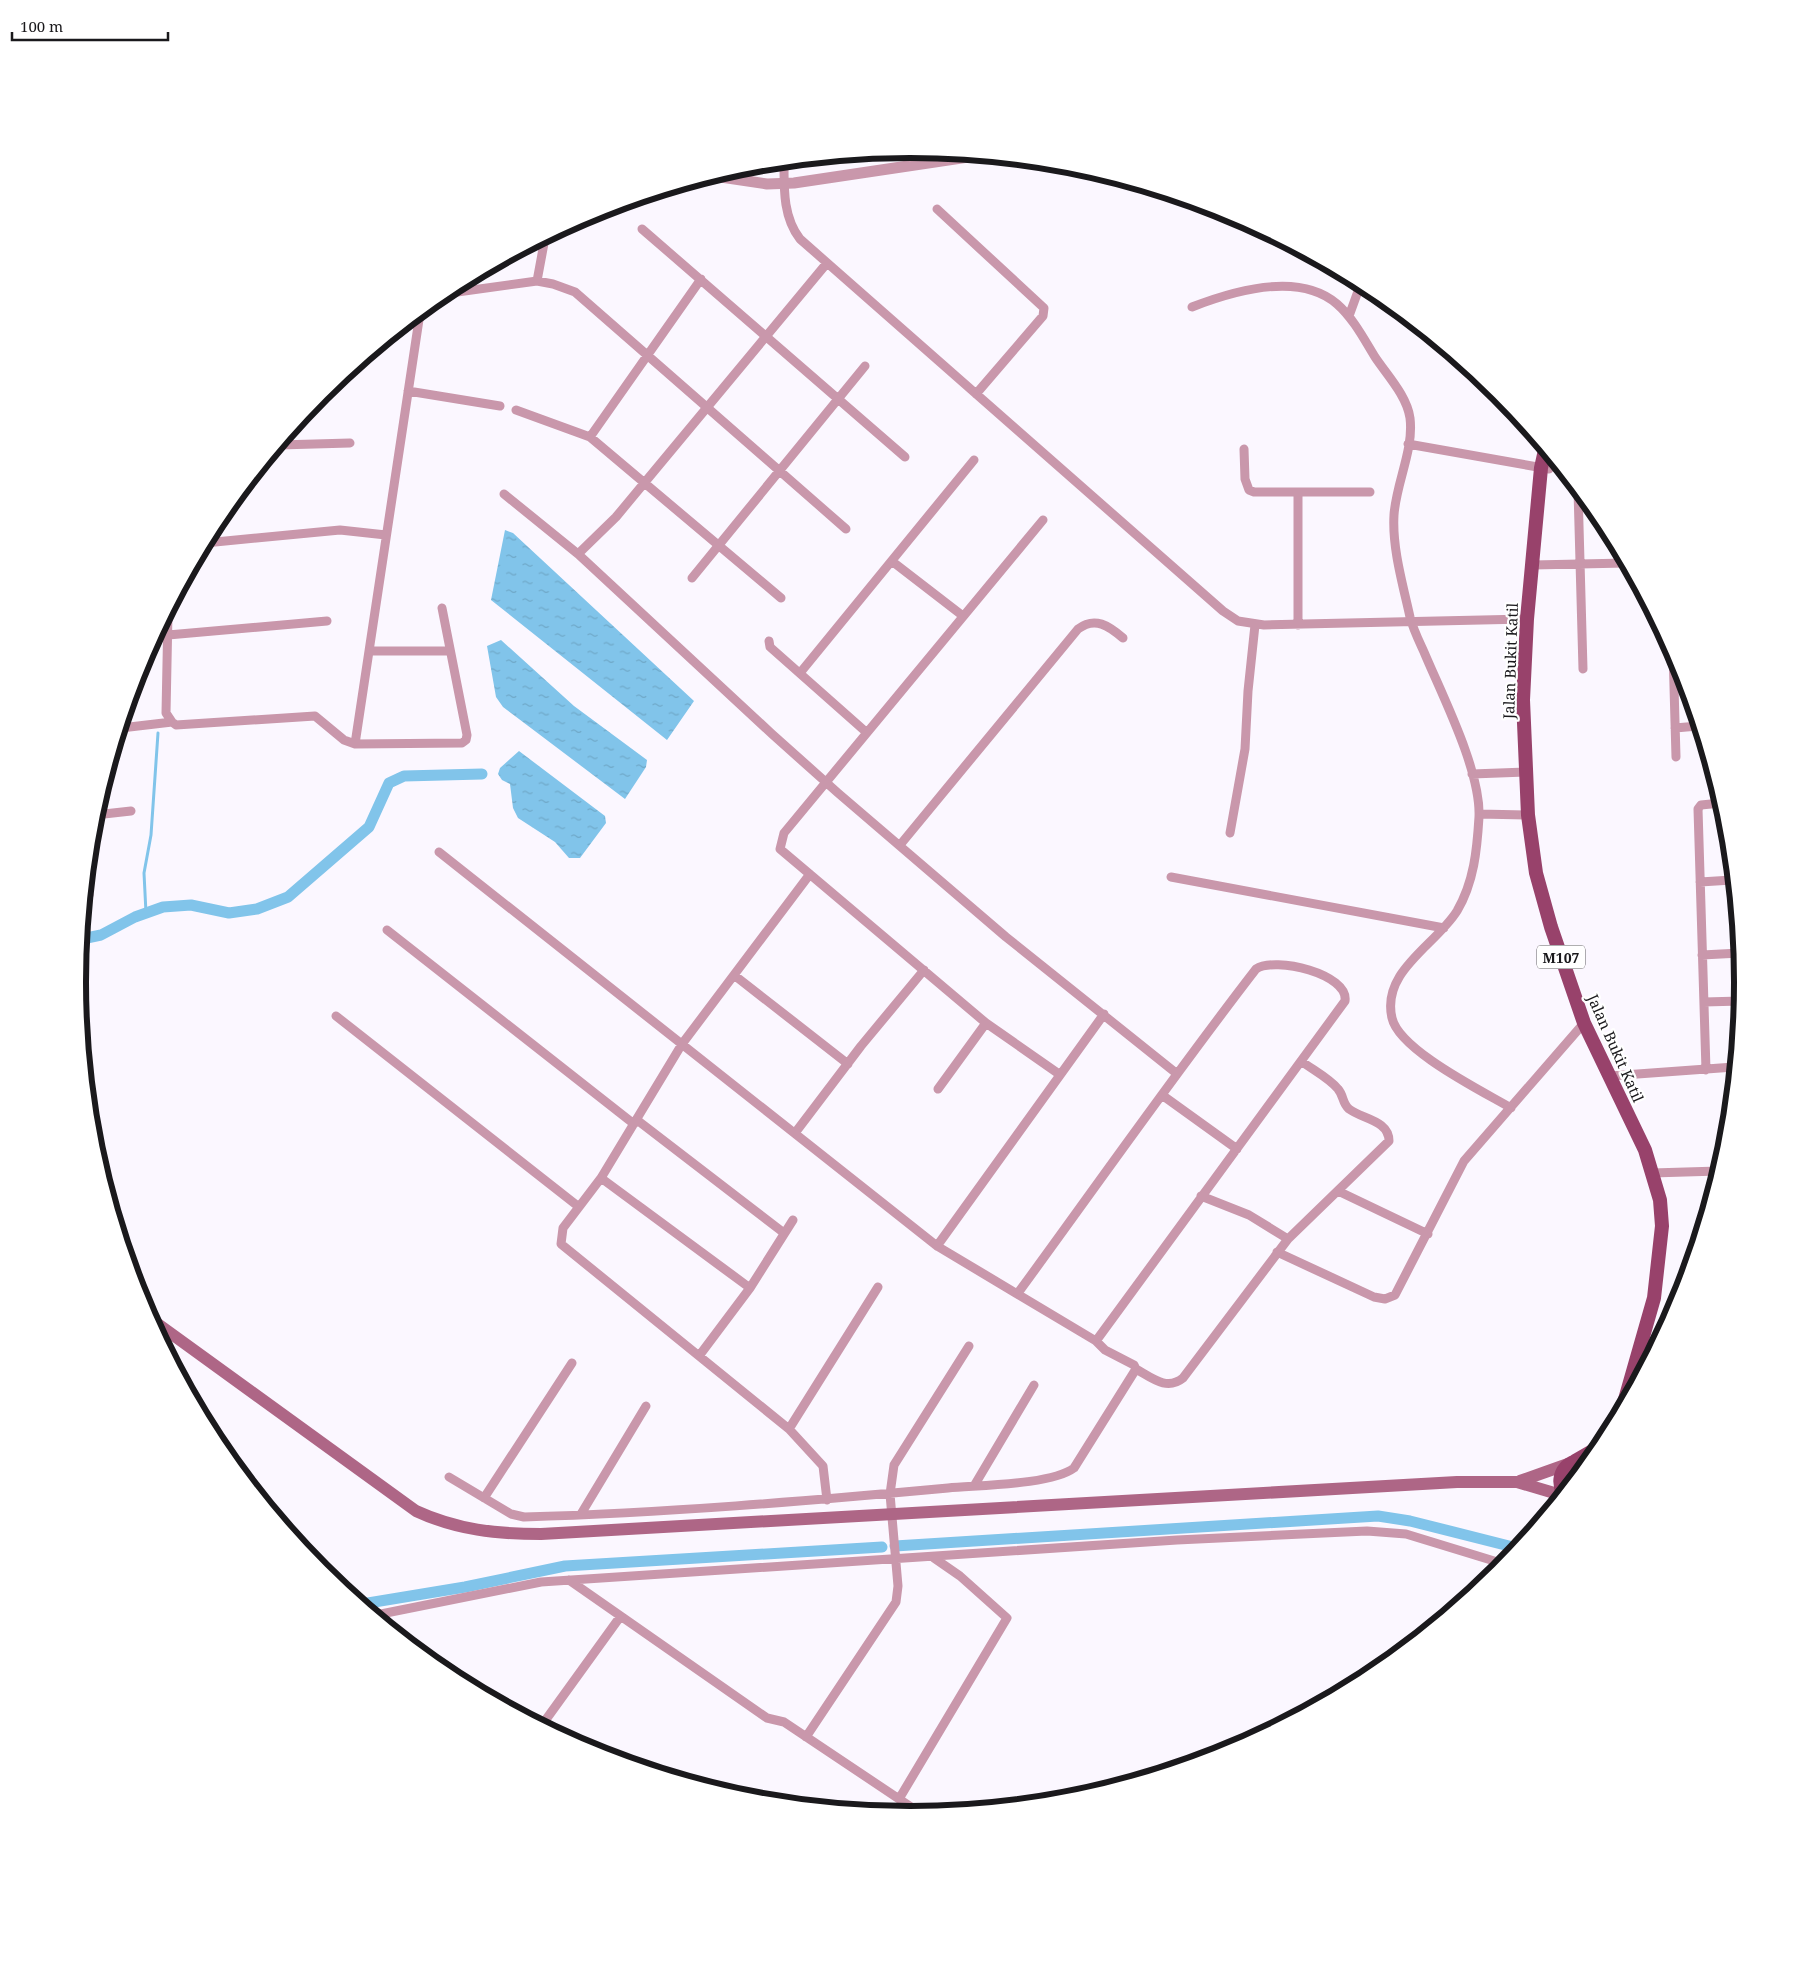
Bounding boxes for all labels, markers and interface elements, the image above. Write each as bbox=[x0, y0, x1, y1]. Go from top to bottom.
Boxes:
scale bar bbox=[12, 10, 169, 42]
text: 100 m bbox=[20, 16, 63, 36]
street label: Jalan Bukit Katil bbox=[1498, 602, 1522, 720]
road number: M107 bbox=[1537, 946, 1585, 969]
street label: Jalan Bukit Katil bbox=[1583, 990, 1649, 1105]

